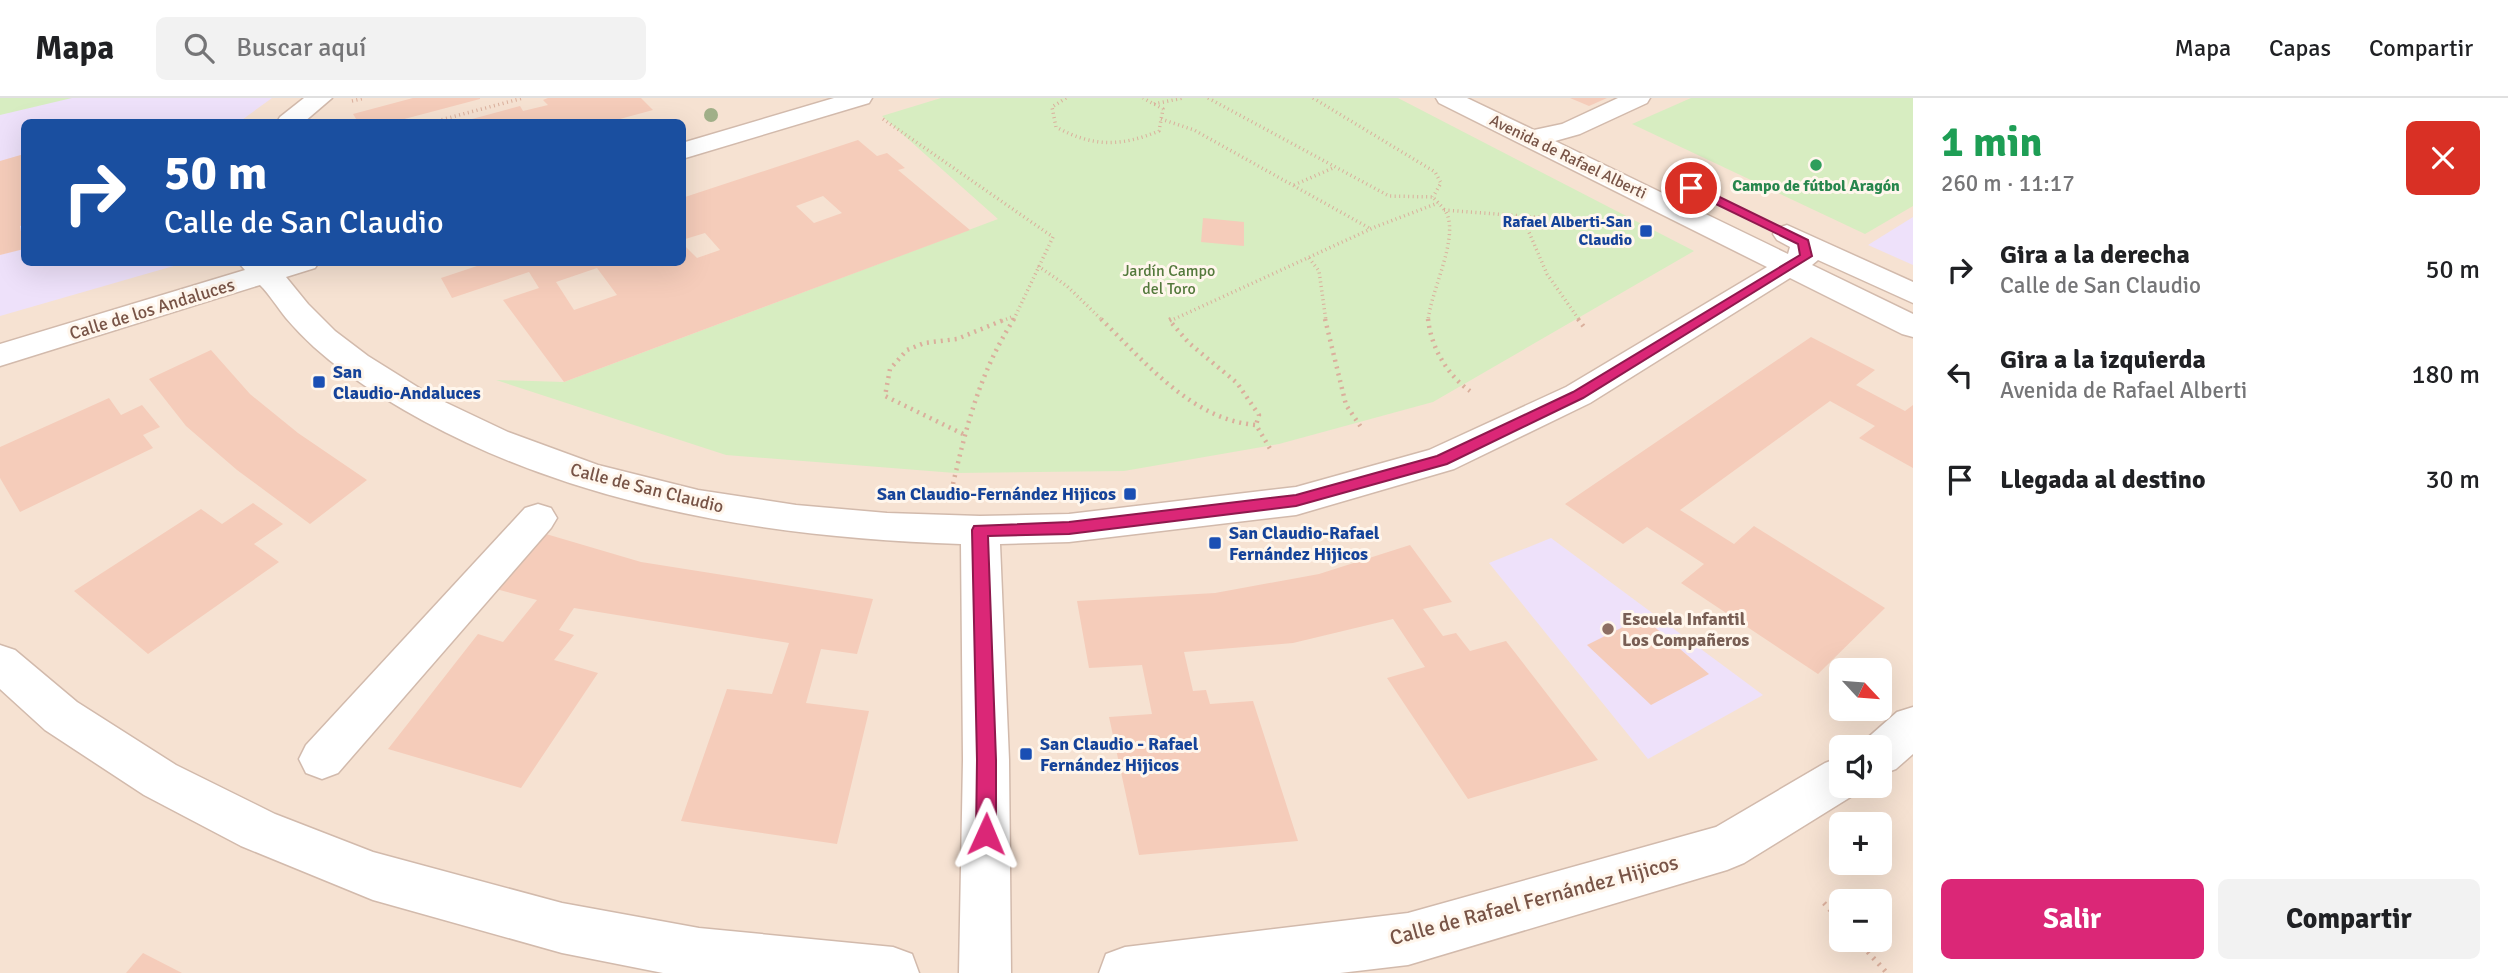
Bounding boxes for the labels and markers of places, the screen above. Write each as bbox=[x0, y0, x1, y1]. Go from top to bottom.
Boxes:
marker: Campo de fútbol Aragón bbox=[1808, 157, 1824, 173]
pin bbox=[1661, 158, 1721, 218]
place label: Campo de fútbol Aragón bbox=[1732, 176, 1900, 196]
place label: Rafael Alberti-San Claudio bbox=[1502, 212, 1632, 250]
marker: Rafael Alberti-San Claudio bbox=[1638, 223, 1654, 239]
place label: San Claudio-Andaluces bbox=[333, 361, 481, 404]
marker: San Claudio-Andaluces bbox=[311, 374, 327, 390]
place label: San Claudio-Fernández Hijicos bbox=[877, 483, 1116, 505]
marker: San Claudio-Fernández Hijicos bbox=[1122, 486, 1138, 502]
place label: San Claudio-Rafael Fernández Hijicos bbox=[1229, 522, 1380, 565]
marker: San Claudio-Rafael Fernández Hijicos bbox=[1207, 535, 1223, 551]
place label: Escuela Infantil Los Compañeros bbox=[1622, 608, 1749, 651]
marker: Escuela Infantil Los Compañeros bbox=[1600, 621, 1616, 637]
place label: San Claudio - Rafael Fernández Hijicos bbox=[1040, 733, 1199, 776]
marker: San Claudio - Rafael Fernández Hijicos bbox=[1018, 746, 1034, 762]

